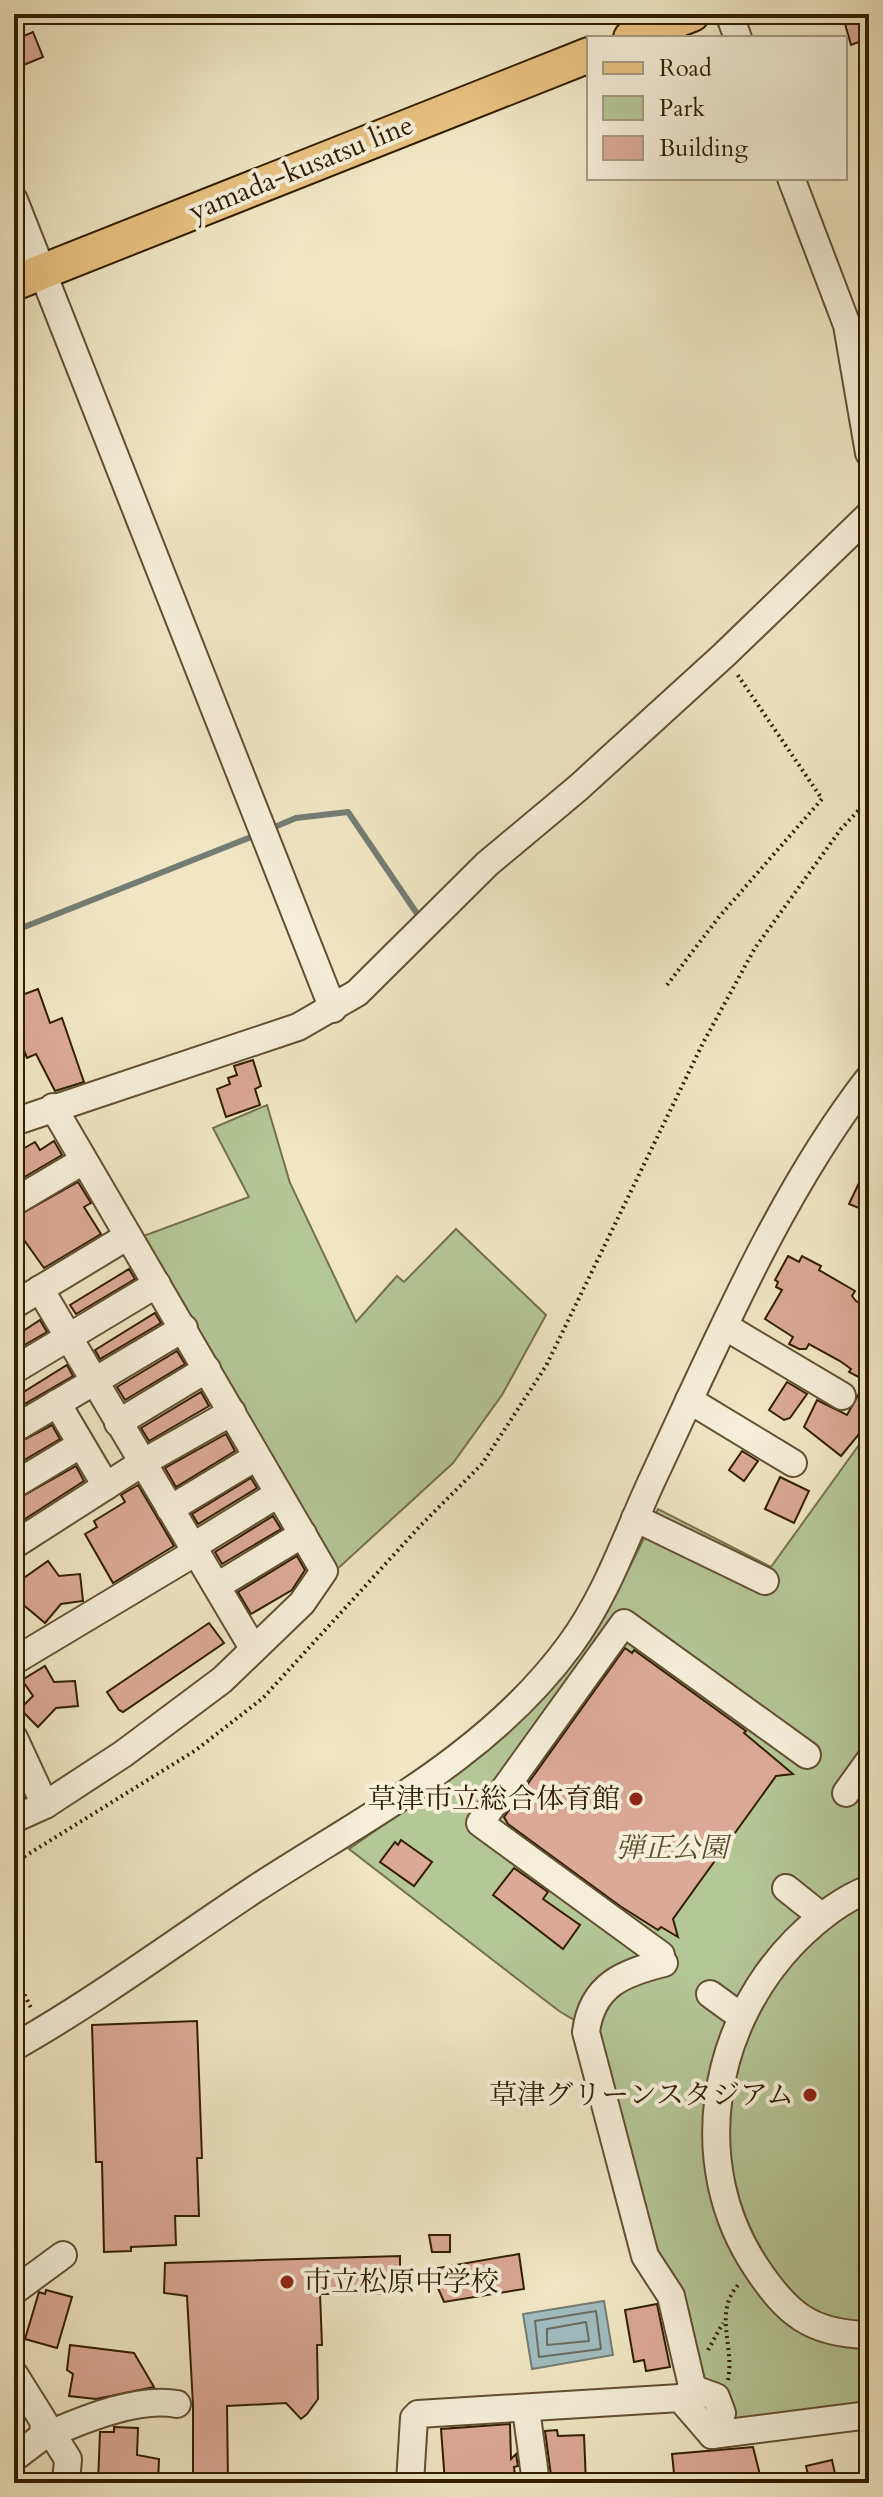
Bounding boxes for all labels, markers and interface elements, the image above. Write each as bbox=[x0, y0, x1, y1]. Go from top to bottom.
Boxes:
legend bbox=[587, 36, 847, 180]
text: Road bbox=[659, 52, 712, 85]
text: Park bbox=[659, 92, 705, 125]
street label: yamada-kusatsu line bbox=[182, 106, 419, 231]
text: Building bbox=[659, 132, 749, 165]
place label: 草津市立総合体育館 bbox=[368, 1780, 620, 1818]
marker: 草津市立総合体育館 bbox=[627, 1790, 645, 1808]
park label: 弾正公園 bbox=[616, 1829, 732, 1867]
place label: 草津グリーンスタジアム bbox=[489, 2076, 794, 2114]
marker: 草津グリーンスタジアム bbox=[801, 2086, 819, 2104]
place label: 市立松原中学校 bbox=[303, 2263, 499, 2301]
marker: 市立松原中学校 bbox=[278, 2273, 296, 2291]

